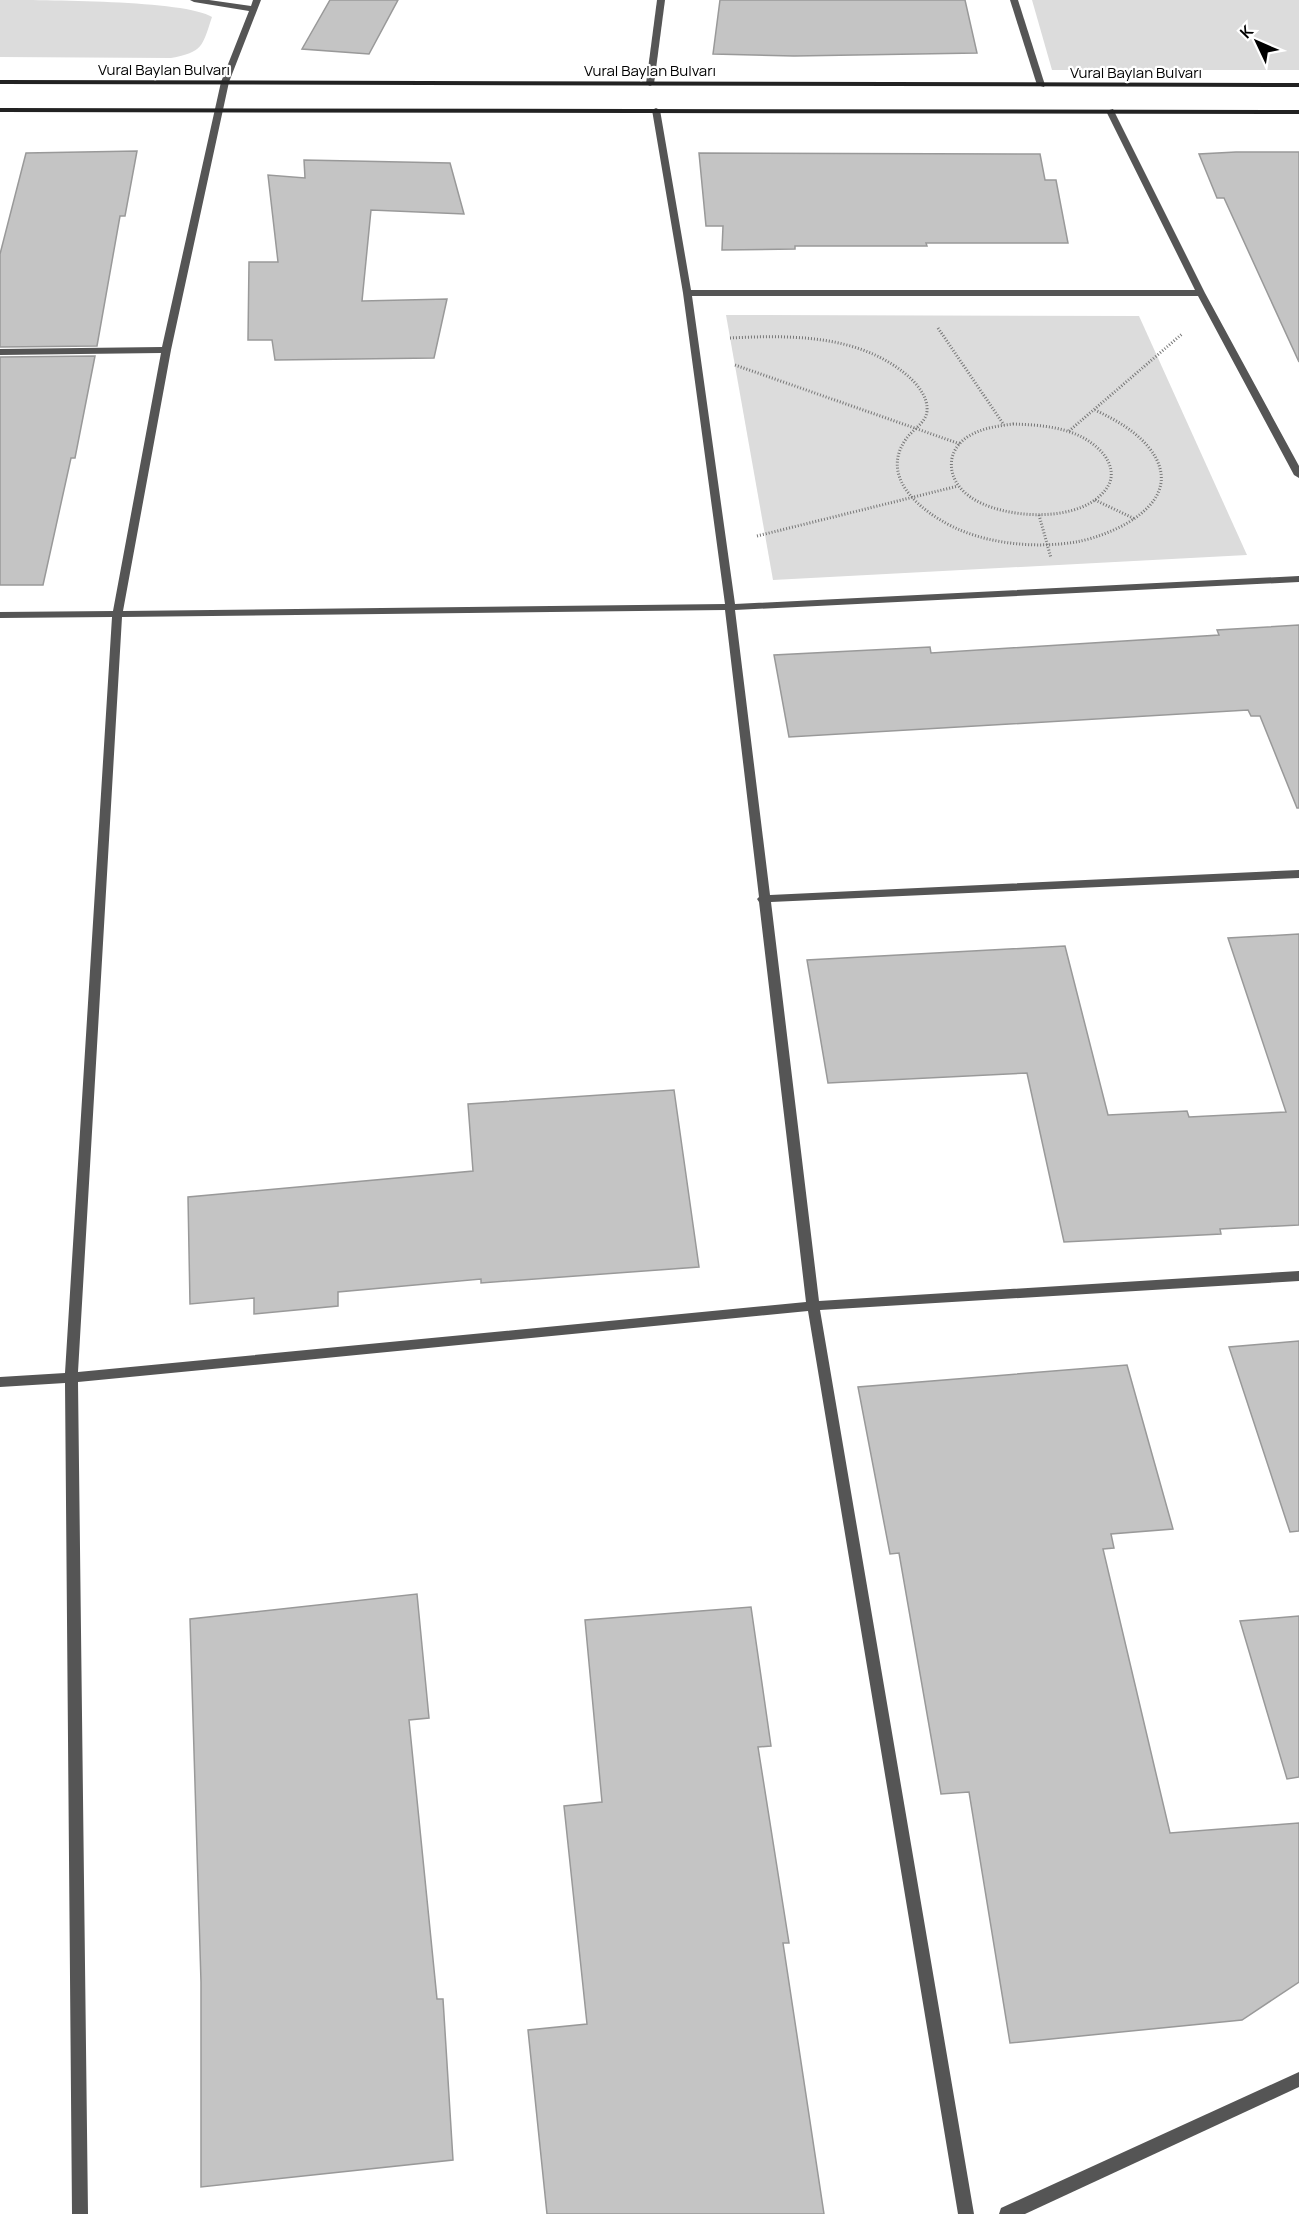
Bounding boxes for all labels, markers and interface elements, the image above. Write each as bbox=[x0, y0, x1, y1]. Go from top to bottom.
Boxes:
north arrow bbox=[1227, 12, 1287, 72]
text: K bbox=[1235, 20, 1258, 43]
street label: Vural Baylan Bulvarı bbox=[98, 59, 230, 80]
street label: Vural Baylan Bulvarı bbox=[584, 60, 716, 81]
street label: Vural Baylan Bulvarı bbox=[1070, 62, 1202, 83]

